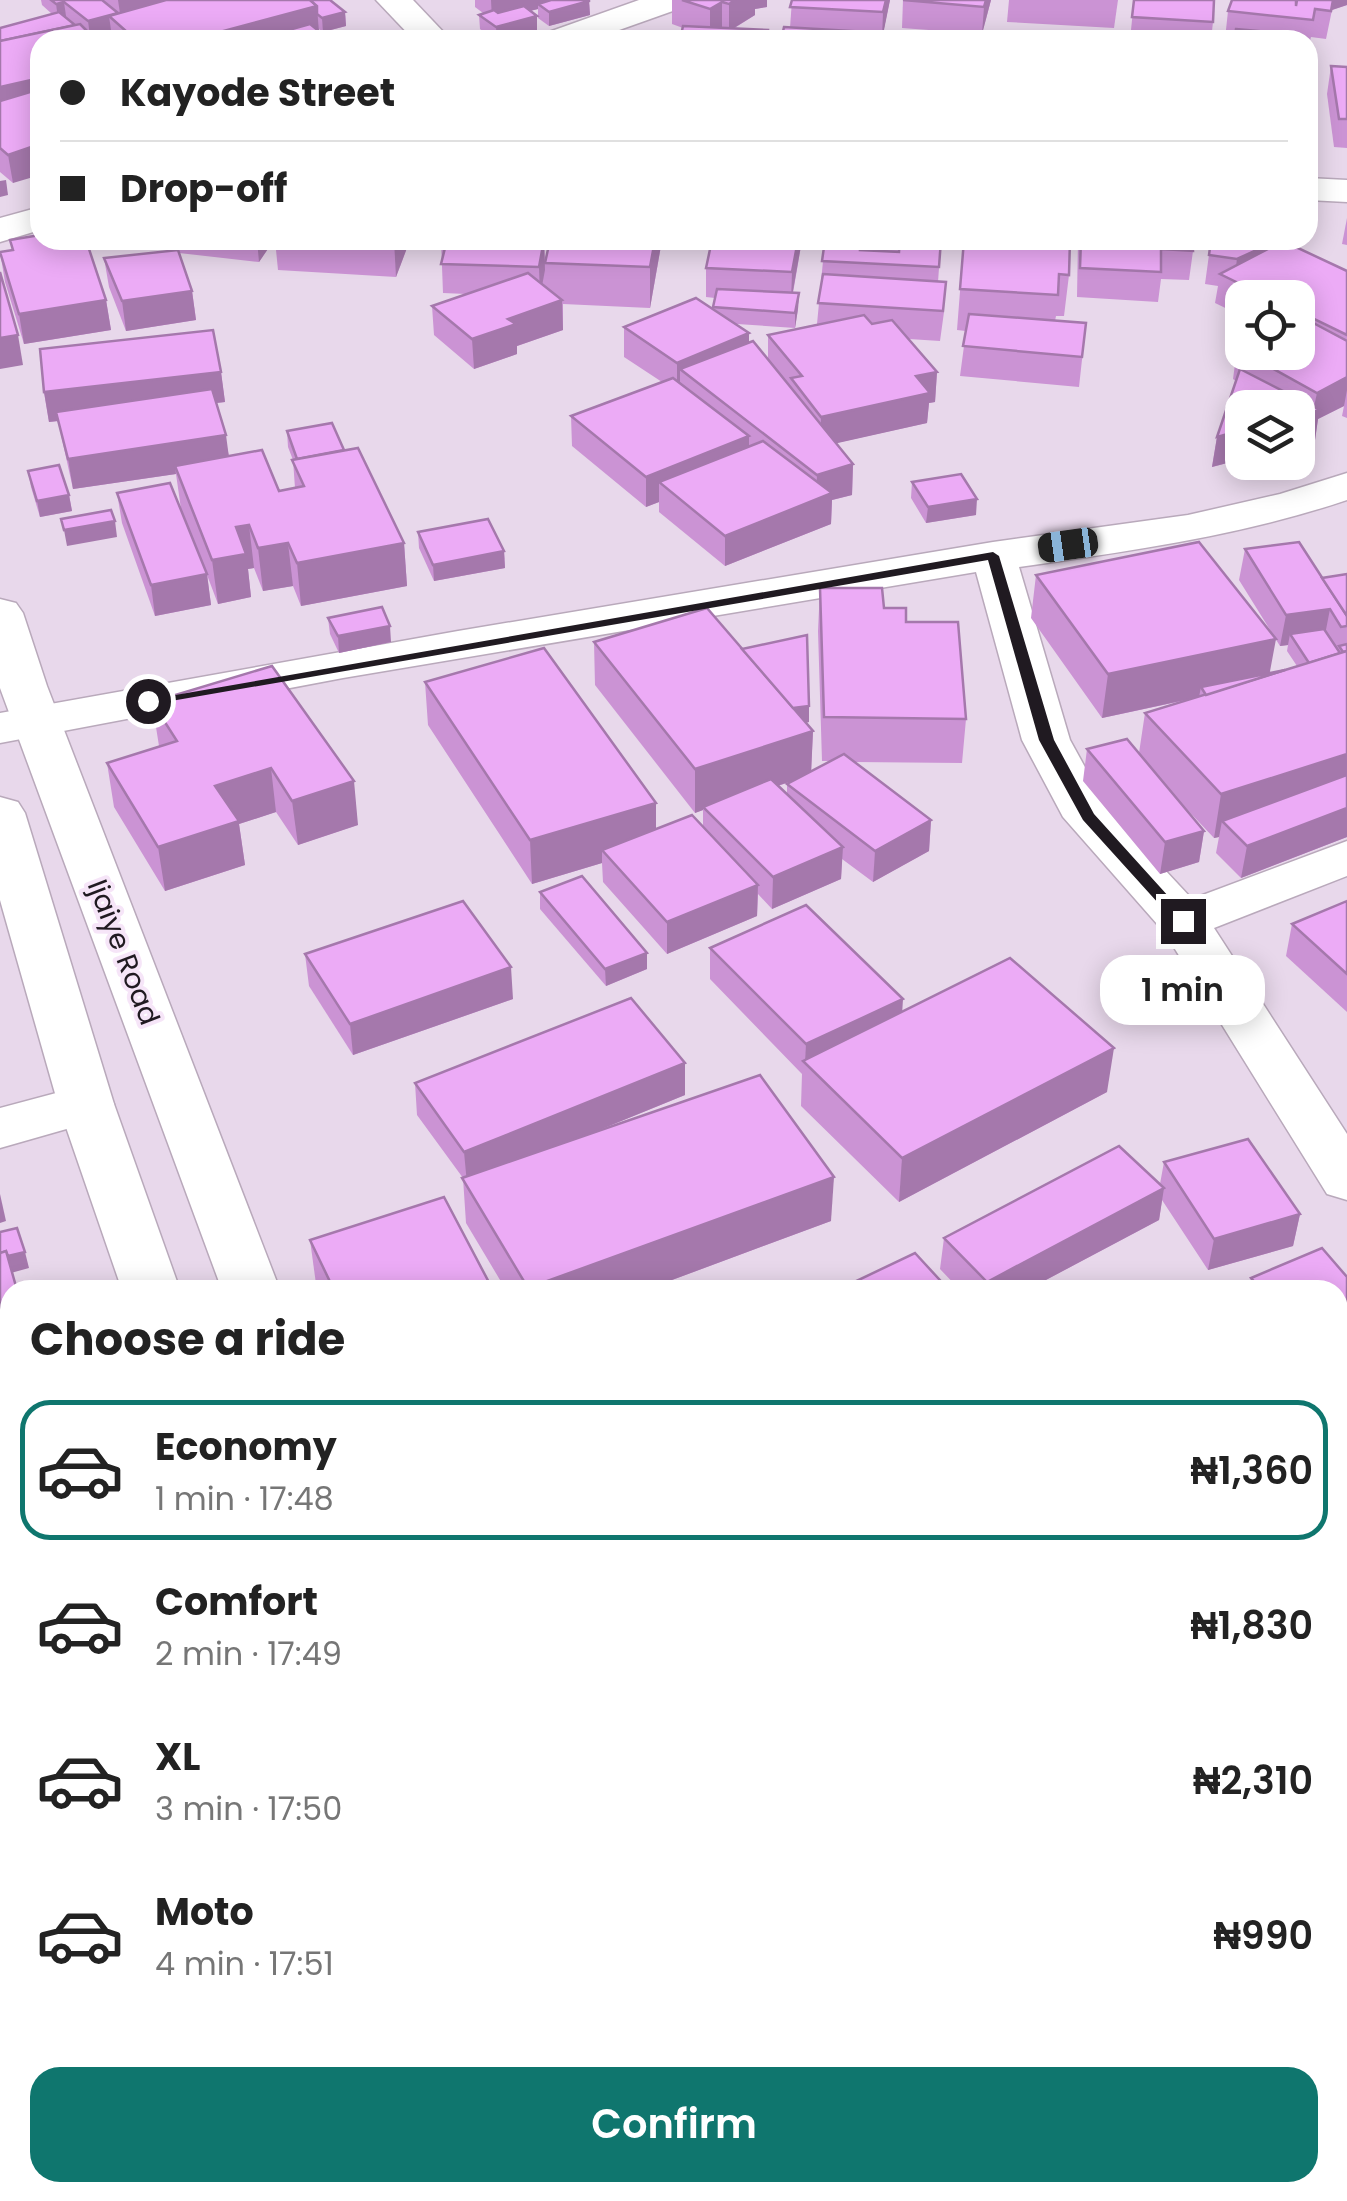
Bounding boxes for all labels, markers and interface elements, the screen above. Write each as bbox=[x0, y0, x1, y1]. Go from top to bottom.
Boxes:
text: Kayode Street bbox=[120, 66, 395, 119]
text: Drop-off bbox=[120, 162, 288, 215]
map controls bbox=[1225, 280, 1315, 480]
button: locate bbox=[1225, 280, 1315, 370]
button: layers bbox=[1225, 390, 1315, 480]
car bbox=[1036, 526, 1100, 564]
route start bbox=[126, 679, 171, 724]
street label: Ijaiye Road bbox=[78, 874, 169, 1031]
route end bbox=[1161, 899, 1206, 944]
callout: 1 min bbox=[1100, 956, 1266, 1026]
text: 1 min bbox=[1141, 967, 1224, 1012]
text: Choose a ride bbox=[30, 1308, 345, 1371]
text: Economy bbox=[155, 1420, 337, 1473]
icon: car bbox=[35, 1425, 125, 1515]
text: ₦1,360 bbox=[1191, 1444, 1313, 1497]
text: 1 min · 17:48 bbox=[155, 1476, 334, 1521]
text: Comfort bbox=[155, 1575, 318, 1628]
icon: car bbox=[35, 1580, 125, 1670]
text: ₦1,830 bbox=[1190, 1599, 1313, 1652]
text: 2 min · 17:49 bbox=[155, 1631, 342, 1676]
text: XL bbox=[155, 1730, 200, 1783]
icon: car bbox=[35, 1735, 125, 1825]
text: ₦2,310 bbox=[1193, 1754, 1313, 1807]
text: 3 min · 17:50 bbox=[155, 1786, 342, 1831]
text: Moto bbox=[155, 1885, 254, 1938]
icon: car bbox=[35, 1890, 125, 1980]
text: ₦990 bbox=[1213, 1909, 1313, 1962]
text: 4 min · 17:51 bbox=[155, 1941, 334, 1986]
button: Confirm bbox=[30, 2067, 1318, 2182]

